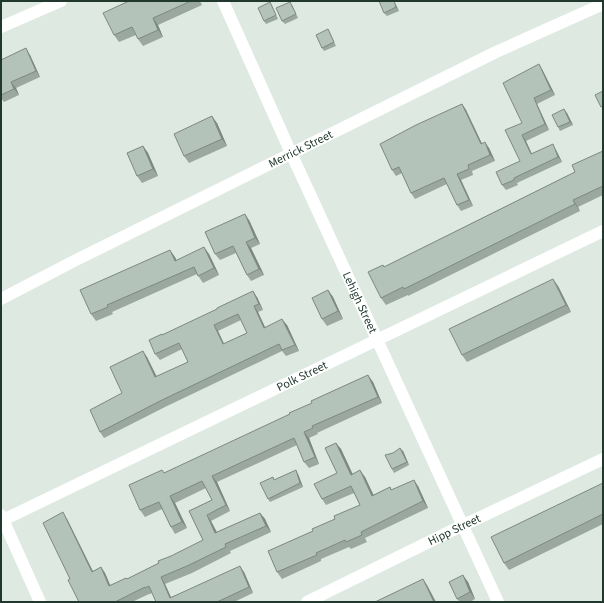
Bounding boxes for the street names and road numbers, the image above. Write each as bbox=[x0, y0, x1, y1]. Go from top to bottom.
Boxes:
street label: Merrick Street bbox=[265, 126, 336, 172]
street label: Lehigh Street bbox=[338, 269, 381, 336]
street label: Polk Street bbox=[274, 357, 330, 396]
street label: Hipp Street bbox=[425, 510, 483, 550]

